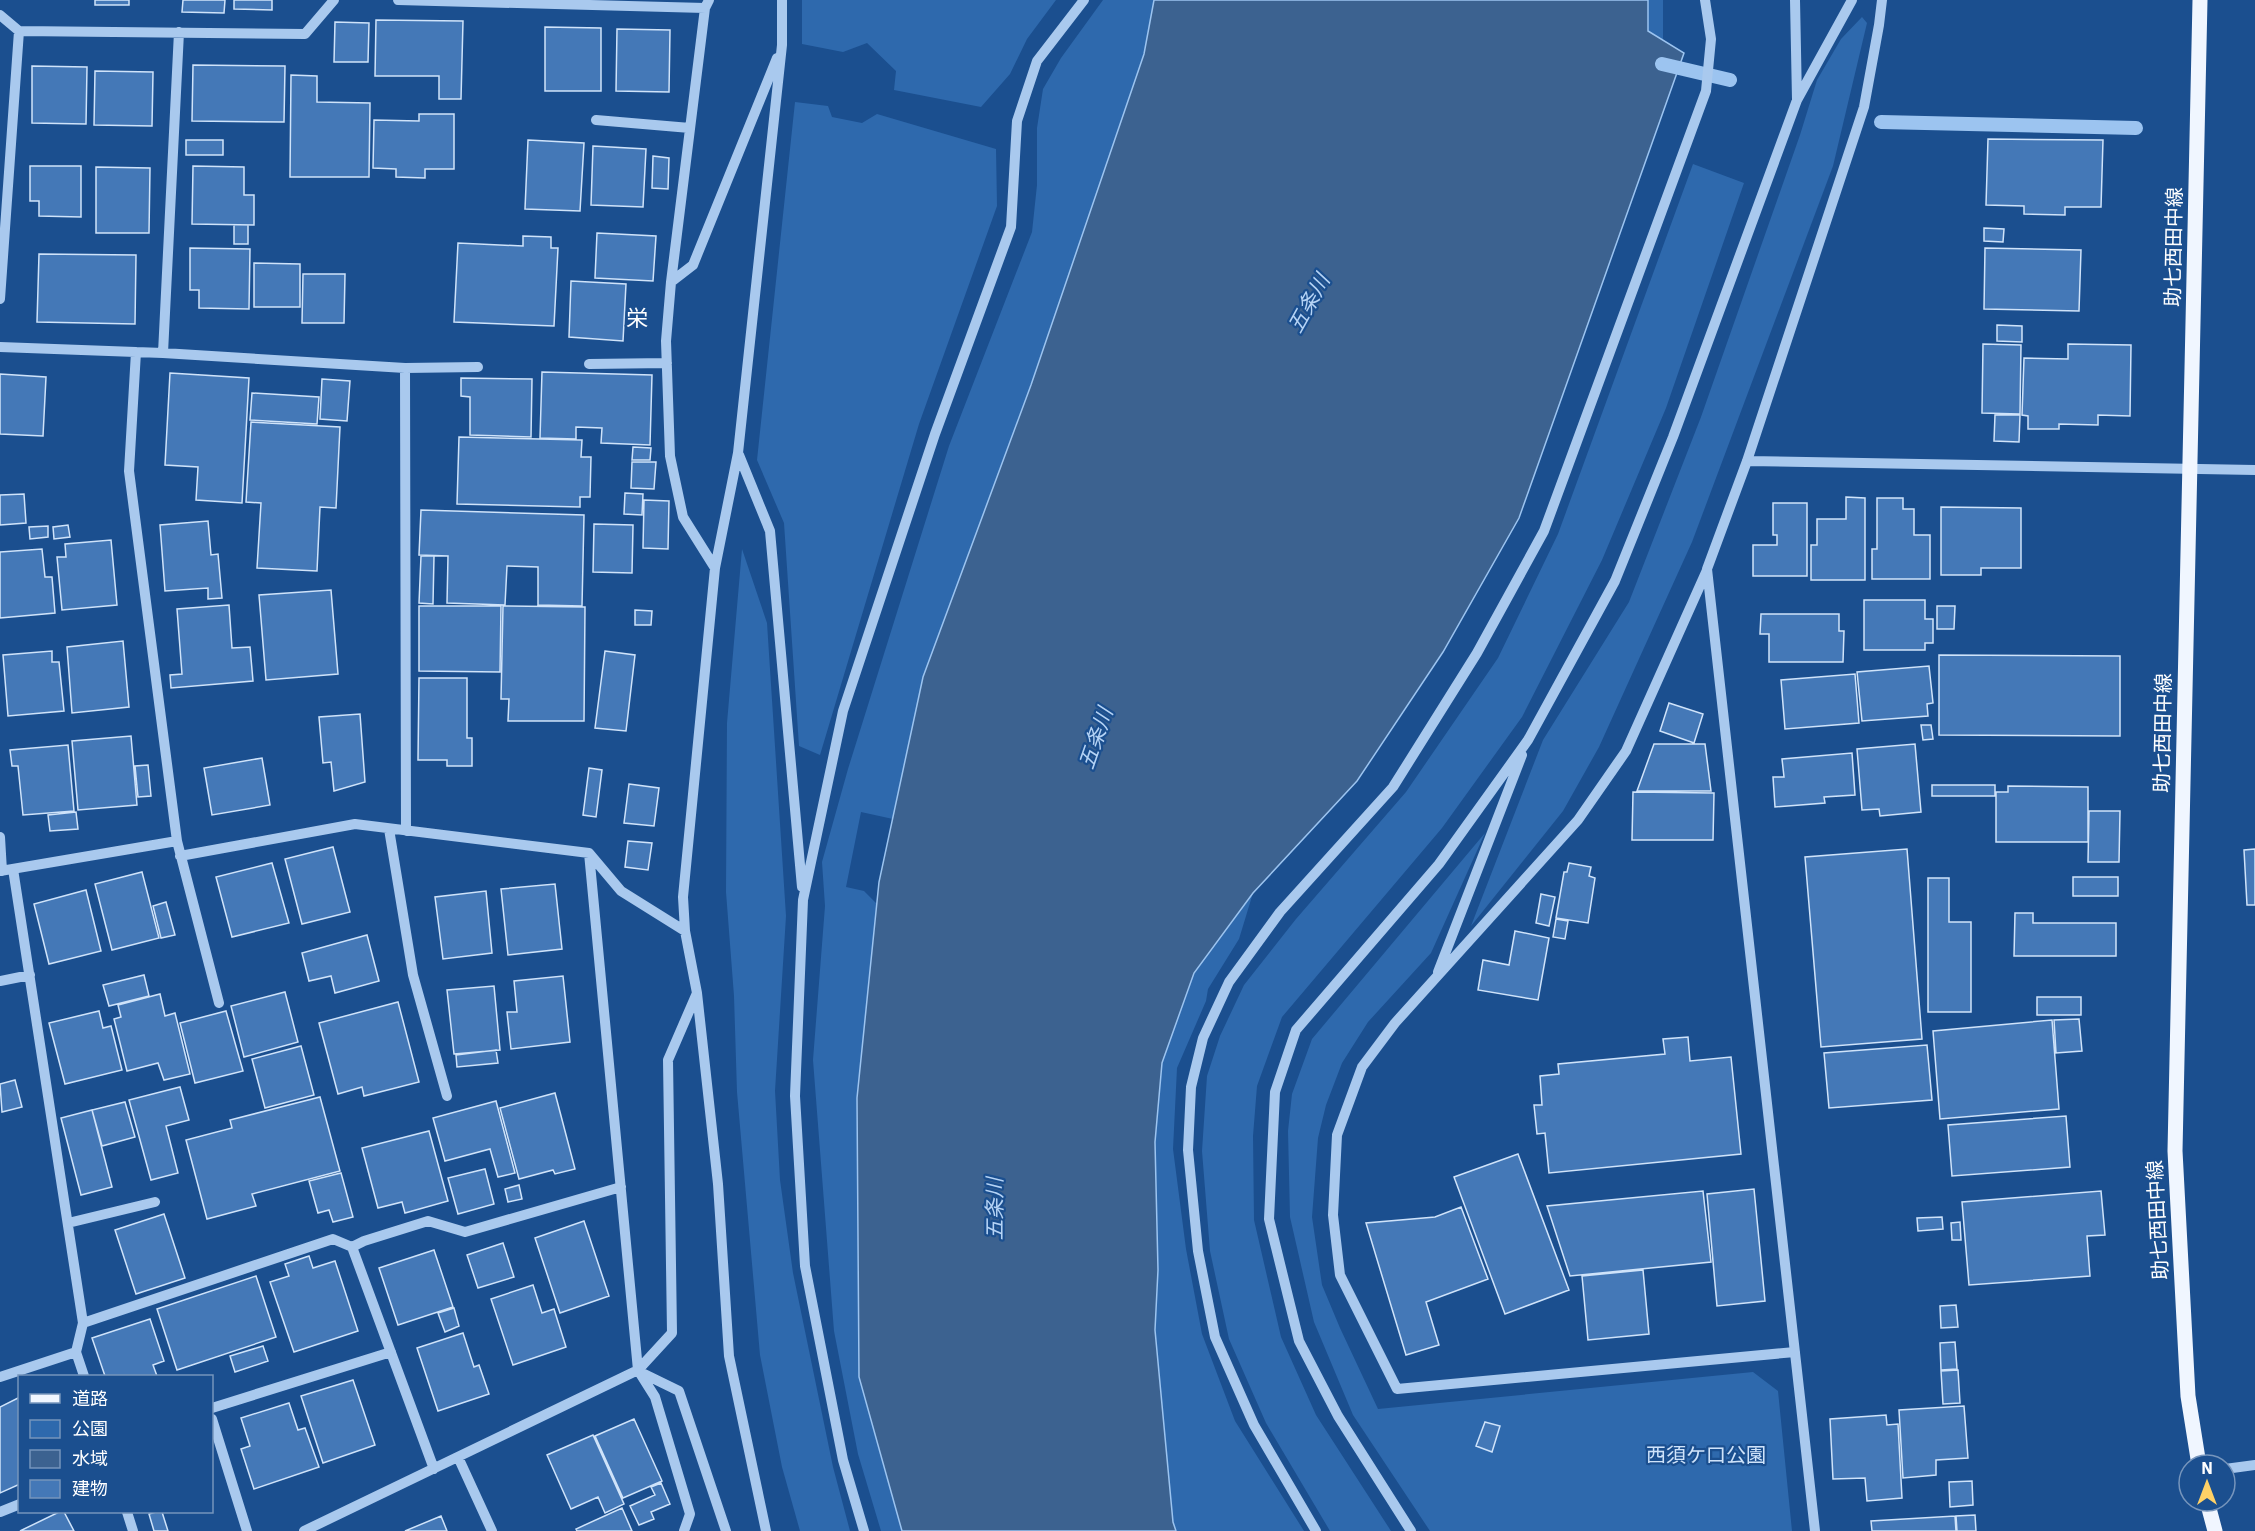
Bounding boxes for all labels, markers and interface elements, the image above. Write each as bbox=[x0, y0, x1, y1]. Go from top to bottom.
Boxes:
street label: 助七西田中線 bbox=[2158, 187, 2188, 307]
water label: 五条川 bbox=[1280, 267, 1336, 337]
district label: 栄 bbox=[626, 303, 648, 332]
street label: 助七西田中線 bbox=[2147, 673, 2177, 793]
water label: 五条川 bbox=[1072, 702, 1119, 772]
street label: 助七西田中線 bbox=[2140, 1159, 2174, 1281]
water label: 五条川 bbox=[980, 1176, 1008, 1241]
legend bbox=[18, 1375, 213, 1513]
text: 道路 bbox=[72, 1387, 108, 1410]
text: 公園 bbox=[72, 1417, 108, 1440]
park label: 西須ケ口公園 bbox=[1646, 1441, 1766, 1468]
text: 水域 bbox=[72, 1447, 108, 1470]
north arrow bbox=[2177, 1453, 2237, 1513]
text: N bbox=[2201, 1458, 2213, 1478]
text: 建物 bbox=[72, 1477, 108, 1500]

